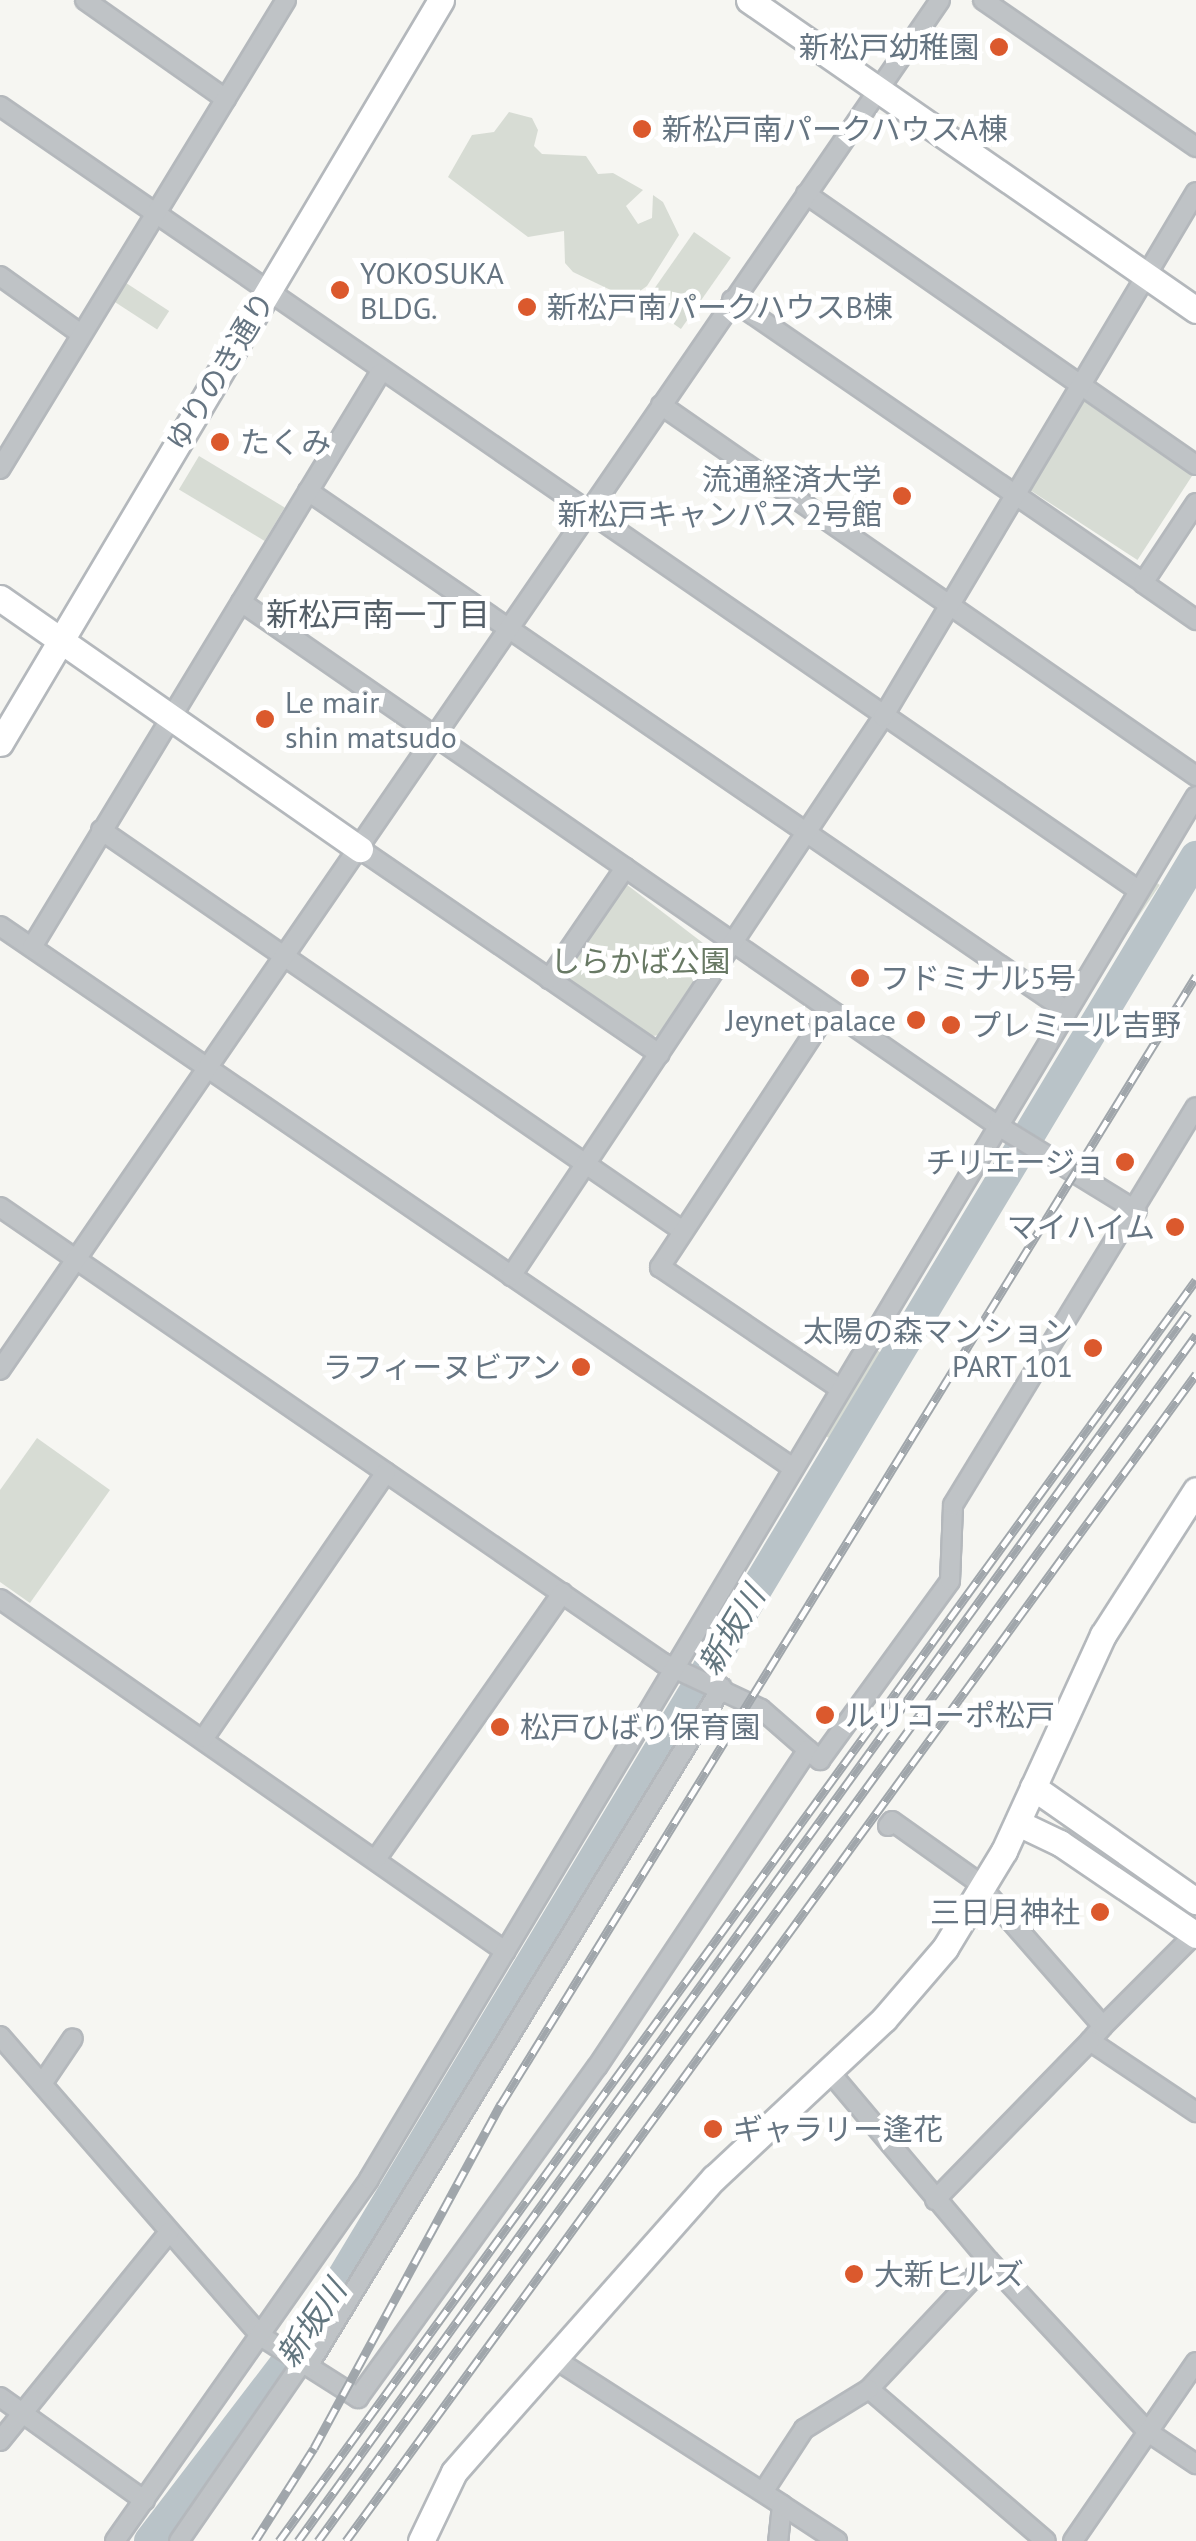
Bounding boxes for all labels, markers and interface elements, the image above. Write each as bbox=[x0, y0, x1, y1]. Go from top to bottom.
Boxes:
place label: 新松戸幼稚園 bbox=[799, 29, 979, 65]
marker: 新松戸幼稚園 bbox=[988, 36, 1010, 58]
place label: 新松戸南パークハウスA棟 bbox=[662, 111, 1010, 147]
marker: 新松戸南パークハウスA棟 bbox=[631, 118, 653, 140]
place label: YOKOSUKA BLDG. bbox=[360, 255, 504, 326]
marker: YOKOSUKA BLDG. bbox=[329, 279, 351, 301]
street label: ゆりのき通り bbox=[158, 285, 282, 457]
place label: 新松戸南パークハウスB棟 bbox=[547, 289, 895, 325]
marker: 新松戸南パークハウスB棟 bbox=[516, 296, 538, 318]
place label: たくみ bbox=[240, 424, 330, 460]
marker: たくみ bbox=[209, 431, 231, 453]
place label: 流通経済大学 新松戸キャンパス 2号館 bbox=[558, 461, 882, 532]
marker: 流通経済大学 新松戸キャンパス 2号館 bbox=[891, 485, 913, 507]
district label: 新松戸南一丁目 bbox=[266, 595, 490, 633]
place label: Le mair shin matsudo bbox=[285, 684, 457, 754]
marker: Le mair shin matsudo bbox=[254, 708, 276, 730]
park label: しらかば公園 bbox=[550, 943, 730, 979]
place label: フドミナル5号 bbox=[880, 960, 1076, 996]
marker: フドミナル5号 bbox=[849, 967, 871, 989]
place label: Jeynet palace bbox=[726, 1002, 896, 1038]
place label: プレミール吉野 bbox=[971, 1007, 1181, 1043]
marker: Jeynet palace bbox=[905, 1009, 927, 1031]
marker: プレミール吉野 bbox=[940, 1014, 962, 1036]
place label: チリエージョ bbox=[925, 1144, 1105, 1180]
marker: チリエージョ bbox=[1114, 1151, 1136, 1173]
place label: マイハイム bbox=[1005, 1209, 1155, 1245]
marker: マイハイム bbox=[1164, 1216, 1186, 1238]
place label: 太陽の森マンション PART 101 bbox=[803, 1313, 1073, 1384]
marker: 太陽の森マンション PART 101 bbox=[1082, 1337, 1104, 1359]
place label: ラフィーヌビアン bbox=[321, 1349, 561, 1385]
marker: ラフィーヌビアン bbox=[570, 1356, 592, 1378]
water label: 新坂川 bbox=[690, 1579, 772, 1681]
place label: ルリコーポ松戸 bbox=[845, 1697, 1055, 1733]
marker: ルリコーポ松戸 bbox=[814, 1704, 836, 1726]
place label: 松戸ひばり保育園 bbox=[520, 1709, 760, 1745]
marker: 松戸ひばり保育園 bbox=[489, 1716, 511, 1738]
place label: 三日月神社 bbox=[930, 1894, 1080, 1930]
marker: 三日月神社 bbox=[1089, 1901, 1111, 1923]
place label: ギャラリー逢花 bbox=[733, 2111, 943, 2147]
marker: ギャラリー逢花 bbox=[702, 2118, 724, 2140]
place label: 大新ヒルズ bbox=[874, 2256, 1024, 2292]
marker: 大新ヒルズ bbox=[843, 2263, 865, 2285]
water label: 新坂川 bbox=[268, 2272, 354, 2374]

